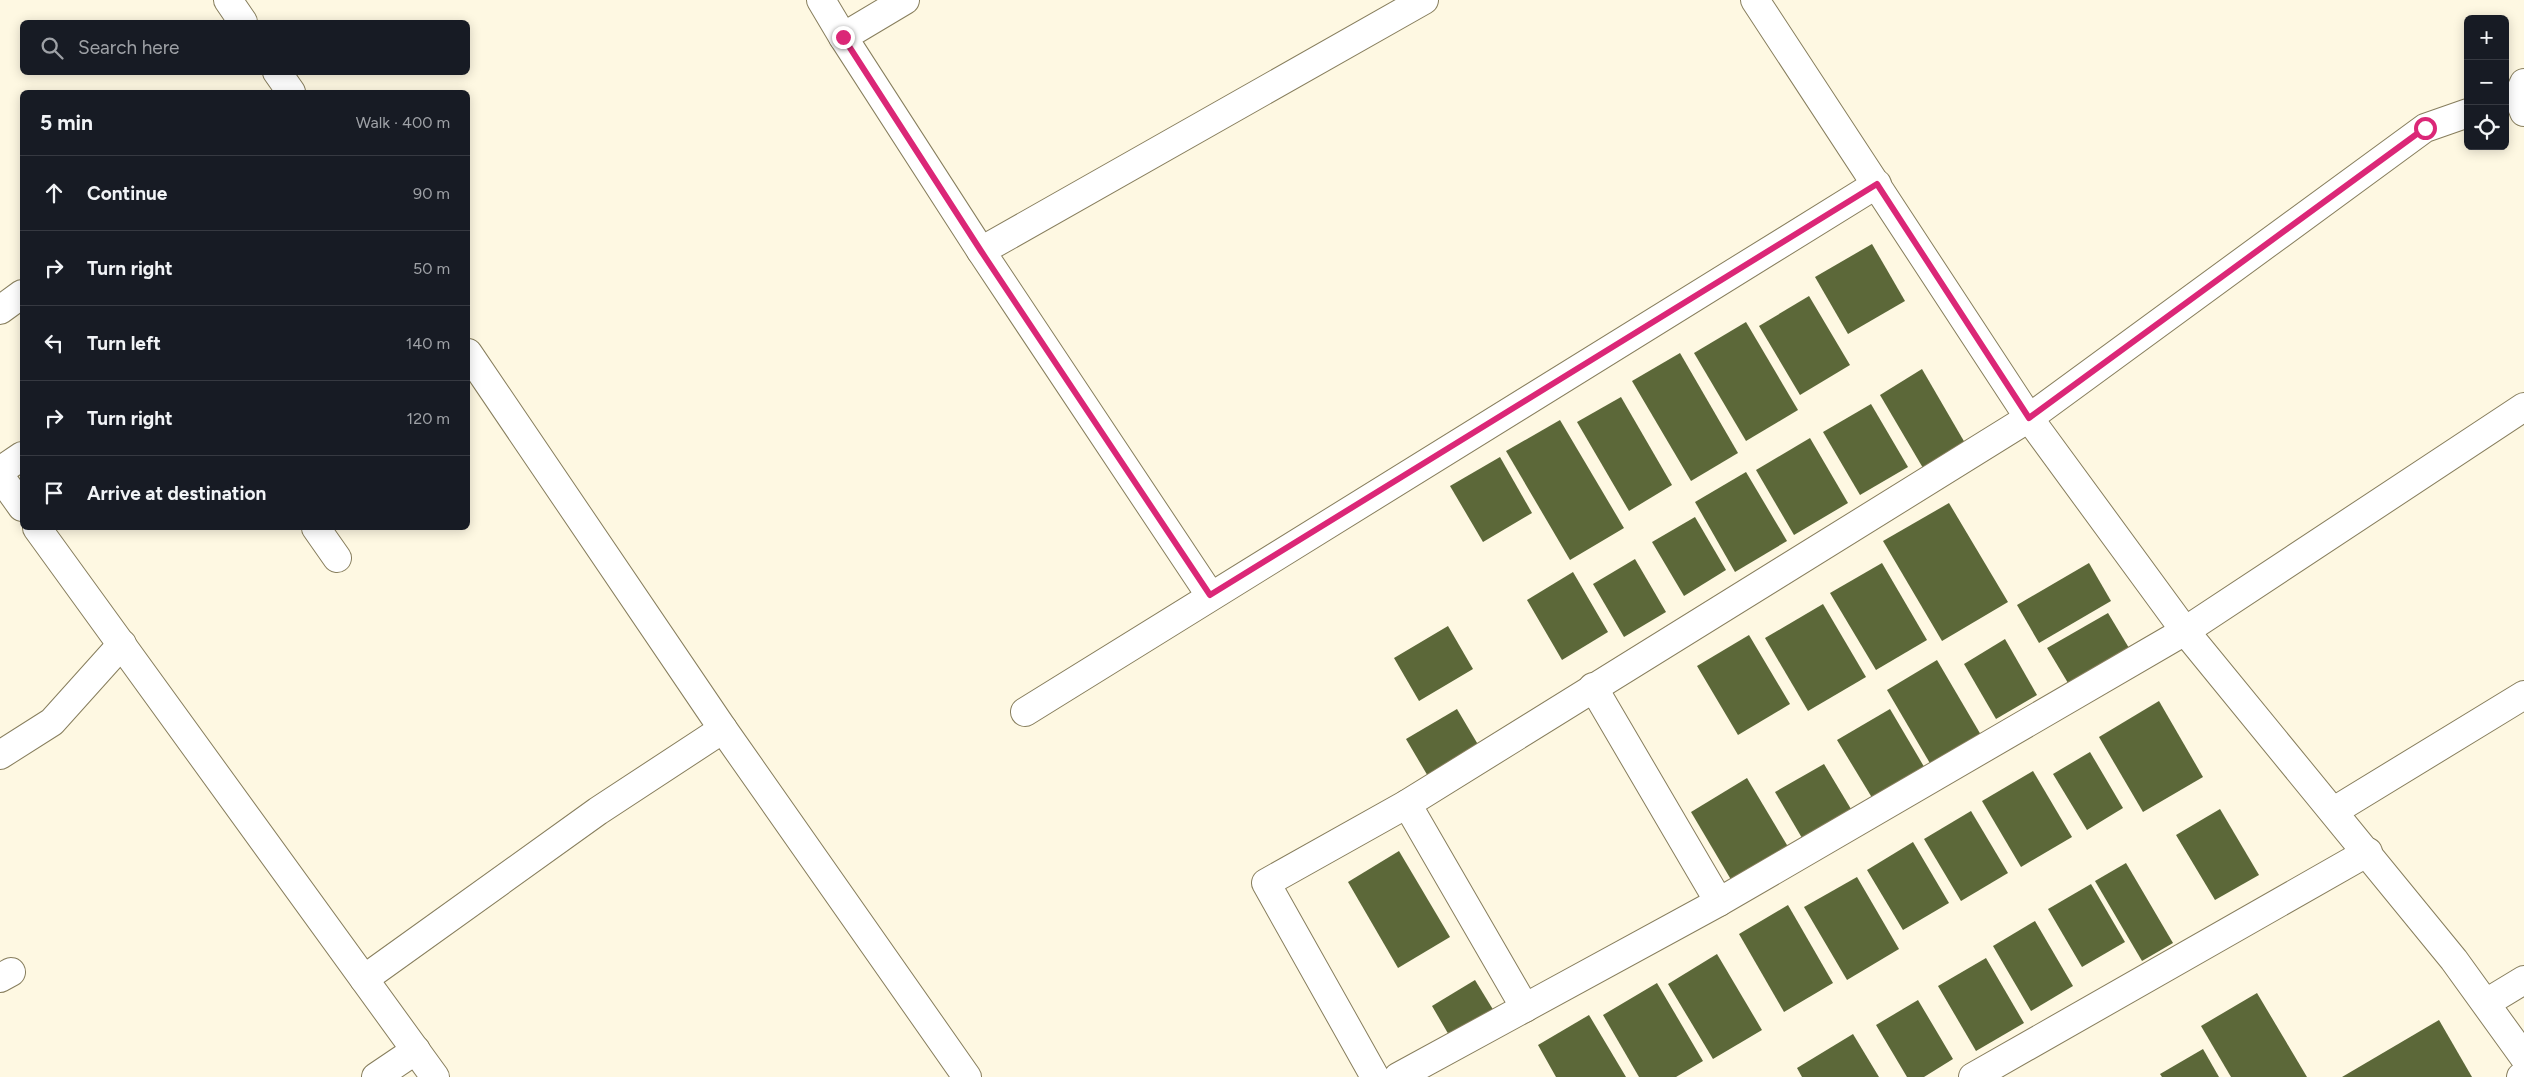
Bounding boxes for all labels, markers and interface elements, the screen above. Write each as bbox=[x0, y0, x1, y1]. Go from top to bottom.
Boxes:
map controls bbox=[2464, 15, 2509, 150]
button: + bbox=[2464, 15, 2509, 60]
search box bbox=[20, 20, 470, 75]
route end bbox=[832, 26, 855, 49]
icon: search bbox=[38, 34, 66, 62]
text: Search here bbox=[78, 36, 180, 59]
button: − bbox=[2464, 60, 2509, 105]
button: locate bbox=[2464, 105, 2509, 150]
text: 5 min bbox=[40, 110, 93, 135]
text: Walk · 400 m bbox=[356, 113, 450, 132]
route start bbox=[2414, 117, 2437, 140]
icon: ahead bbox=[40, 179, 68, 207]
text: Continue bbox=[87, 182, 167, 205]
text: 90 m bbox=[413, 184, 450, 203]
icon: right bbox=[40, 254, 68, 282]
text: Turn right bbox=[87, 257, 173, 280]
text: 50 m bbox=[413, 259, 450, 278]
icon: left bbox=[40, 329, 68, 357]
text: Turn left bbox=[87, 332, 161, 355]
text: 140 m bbox=[406, 334, 450, 353]
icon: right bbox=[40, 404, 68, 432]
text: Turn right bbox=[87, 407, 173, 430]
text: 120 m bbox=[407, 409, 450, 428]
icon: arrive bbox=[40, 479, 68, 507]
text: Arrive at destination bbox=[87, 482, 266, 505]

